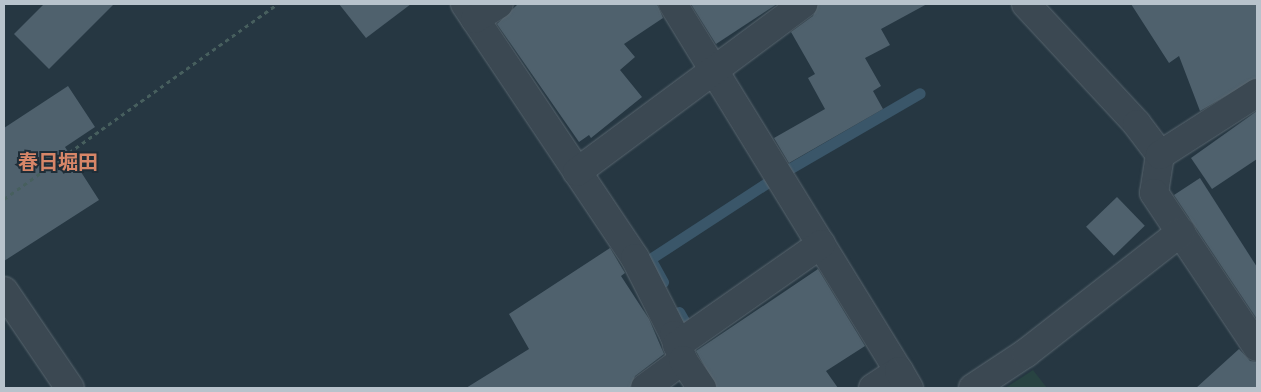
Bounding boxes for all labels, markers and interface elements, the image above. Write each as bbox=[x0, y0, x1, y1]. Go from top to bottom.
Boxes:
district label: 春日堀田 bbox=[18, 149, 98, 173]

